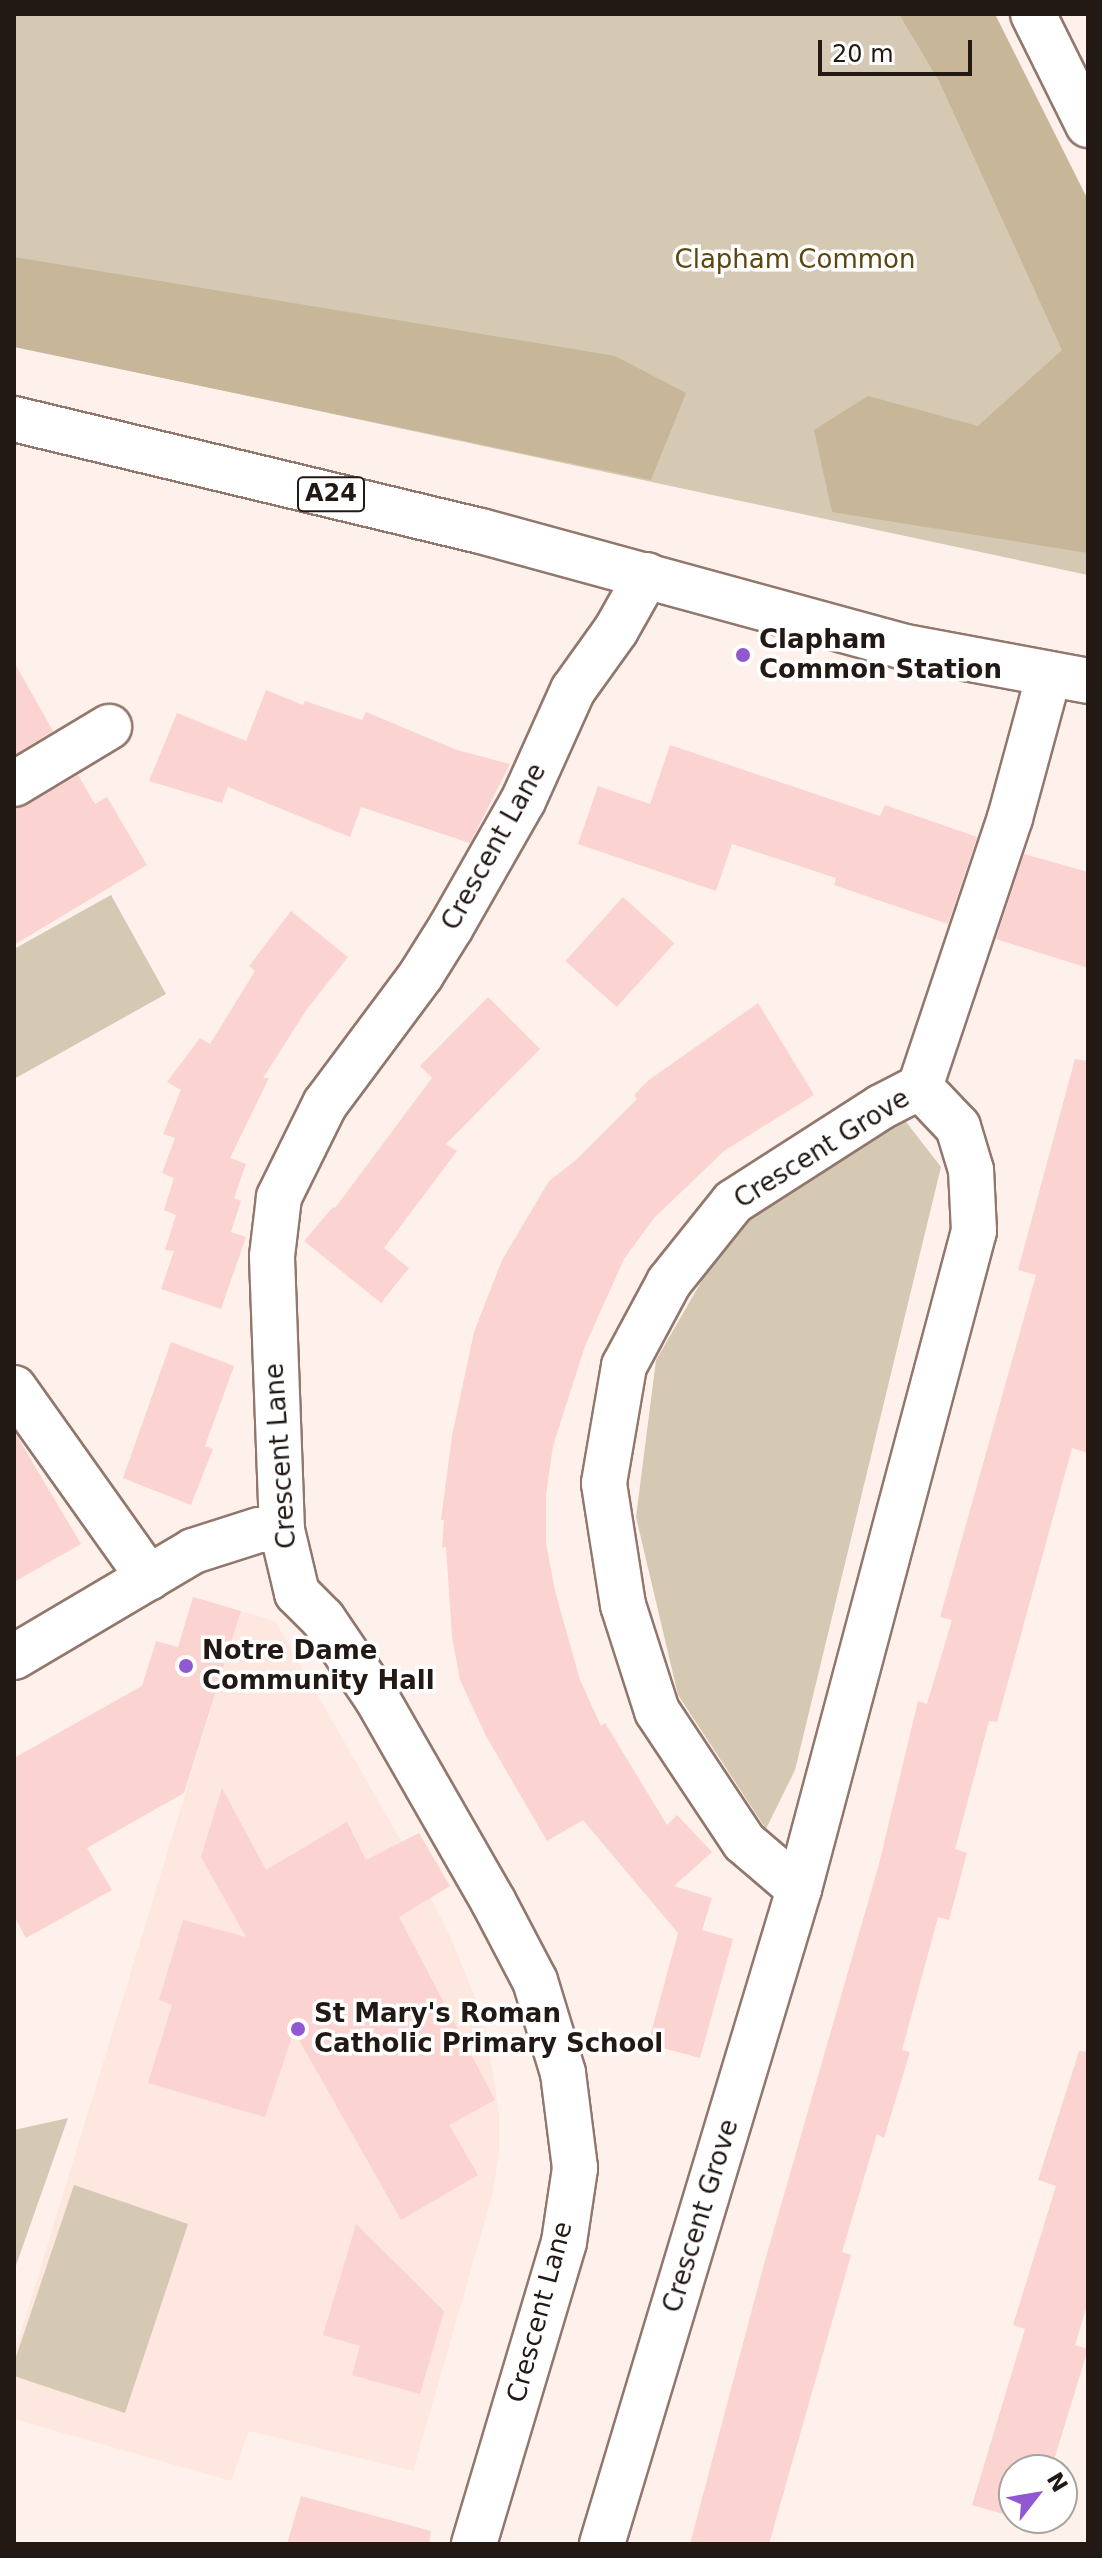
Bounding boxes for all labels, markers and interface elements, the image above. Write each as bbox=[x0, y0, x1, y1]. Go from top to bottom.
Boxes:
scale bar bbox=[822, 24, 976, 74]
text: 20 m bbox=[832, 40, 894, 68]
park label: Clapham Common bbox=[675, 244, 915, 276]
road number: A24 bbox=[297, 474, 365, 514]
place label: Clapham Common Station bbox=[759, 624, 1002, 686]
marker: Clapham Common Station bbox=[734, 646, 752, 664]
street label: Crescent Lane bbox=[435, 758, 553, 936]
street label: Crescent Grove bbox=[729, 1083, 915, 1215]
street label: Crescent Lane bbox=[259, 1362, 303, 1550]
place label: Notre Dame Community Hall bbox=[202, 1635, 435, 1696]
marker: Notre Dame Community Hall bbox=[177, 1657, 195, 1675]
place label: St Mary's Roman Catholic Primary School bbox=[314, 1998, 663, 2060]
marker: St Mary's Roman Catholic Primary School bbox=[289, 2020, 307, 2038]
street label: Crescent Grove bbox=[657, 2116, 745, 2316]
street label: Crescent Lane bbox=[501, 2218, 579, 2406]
north arrow bbox=[998, 2454, 1078, 2534]
text: N bbox=[1042, 2468, 1073, 2497]

